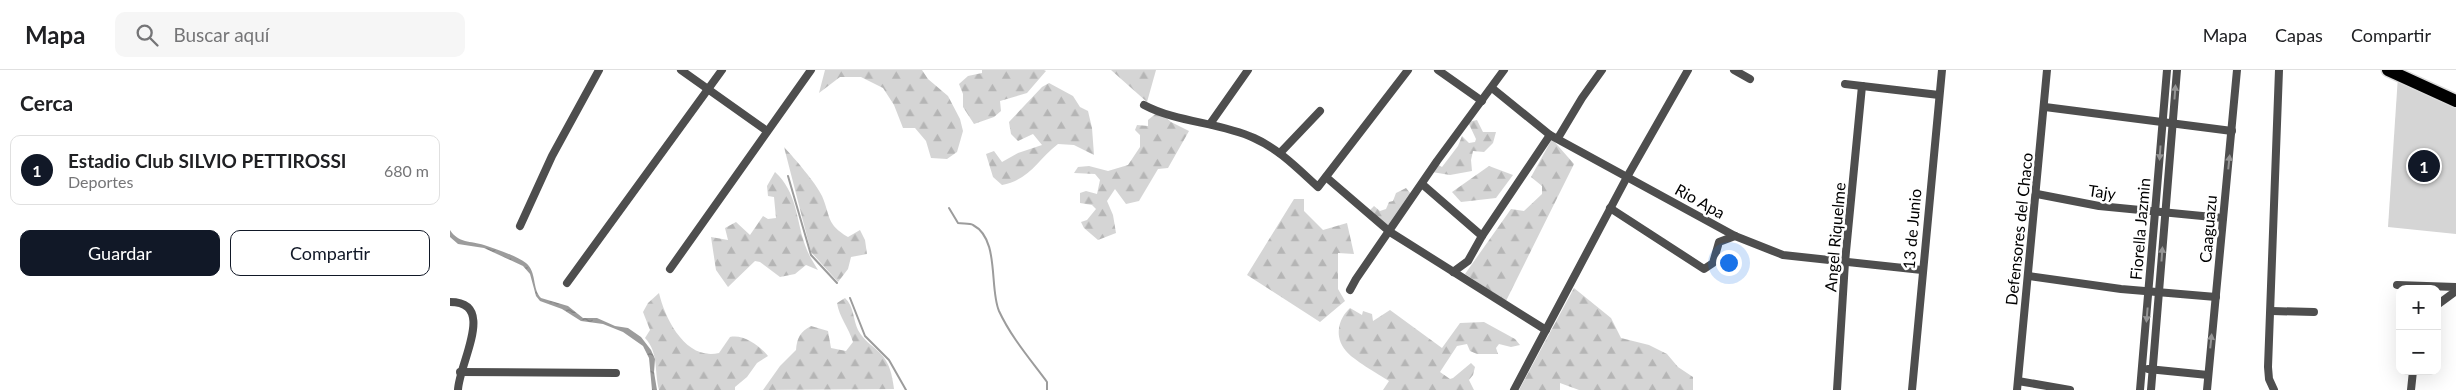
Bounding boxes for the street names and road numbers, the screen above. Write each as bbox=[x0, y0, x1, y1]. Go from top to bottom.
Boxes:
street label: Defensores del Chaco bbox=[2001, 152, 2036, 306]
street label: Fiorella Jazmin bbox=[2126, 177, 2153, 281]
street label: Rio Apa bbox=[1672, 179, 1729, 222]
street label: Tajy bbox=[2087, 180, 2118, 203]
street label: Angel Riquelme bbox=[1820, 181, 1849, 292]
street label: 13 de Junio bbox=[1899, 188, 1924, 270]
street label: Caaguazu bbox=[2195, 194, 2220, 264]

